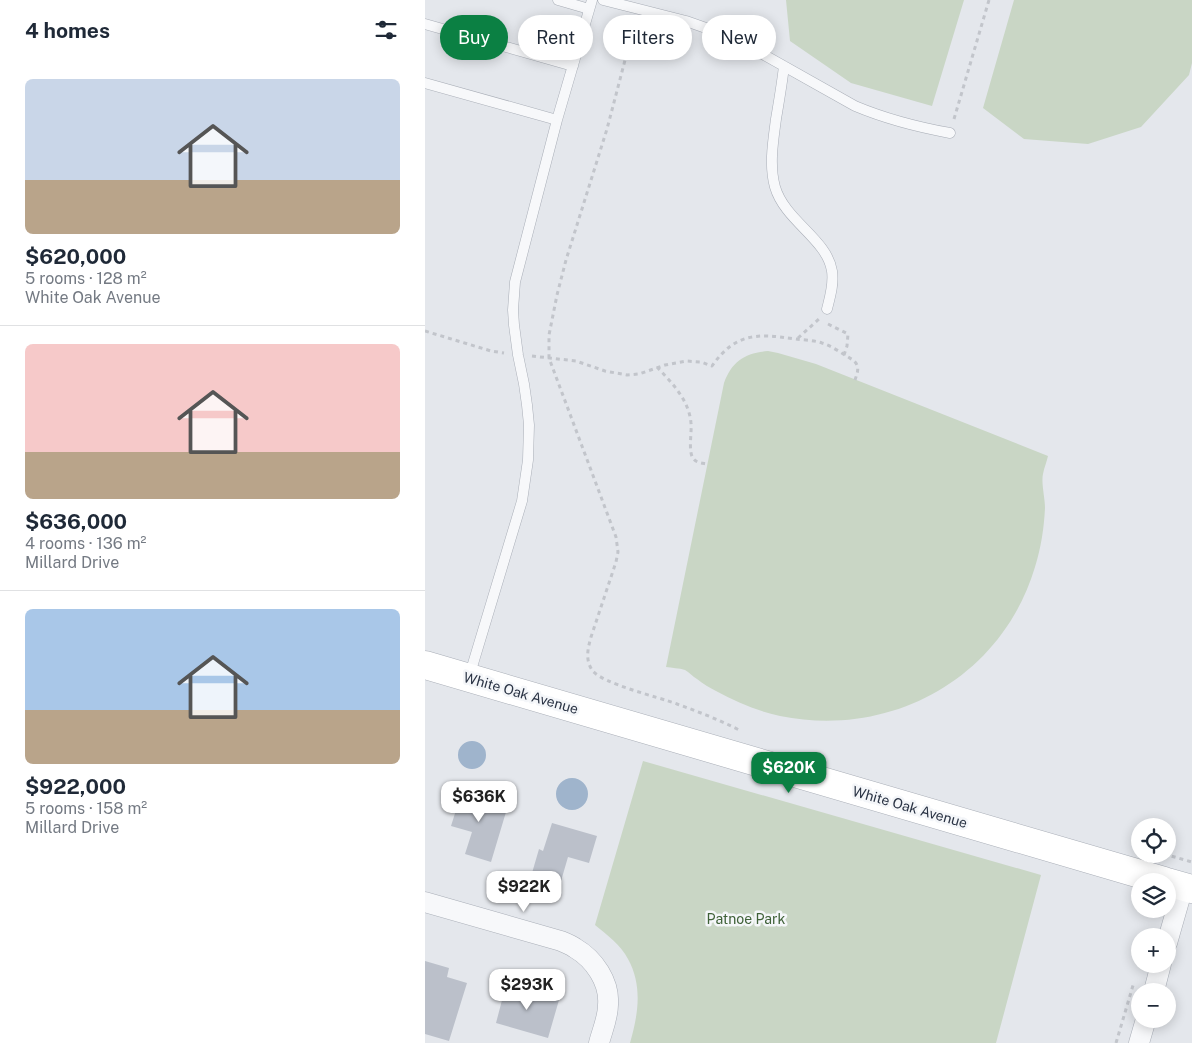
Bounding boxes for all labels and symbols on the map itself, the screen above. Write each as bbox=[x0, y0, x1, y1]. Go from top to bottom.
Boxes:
street label: White Oak Avenue bbox=[462, 669, 580, 717]
pin: $620K bbox=[754, 752, 824, 794]
pin: $636K bbox=[444, 780, 514, 823]
street label: White Oak Avenue bbox=[851, 783, 969, 831]
pin: $922K bbox=[489, 870, 559, 913]
park label: Patnoe Park bbox=[707, 911, 786, 927]
pin: $293K bbox=[492, 968, 562, 1011]

